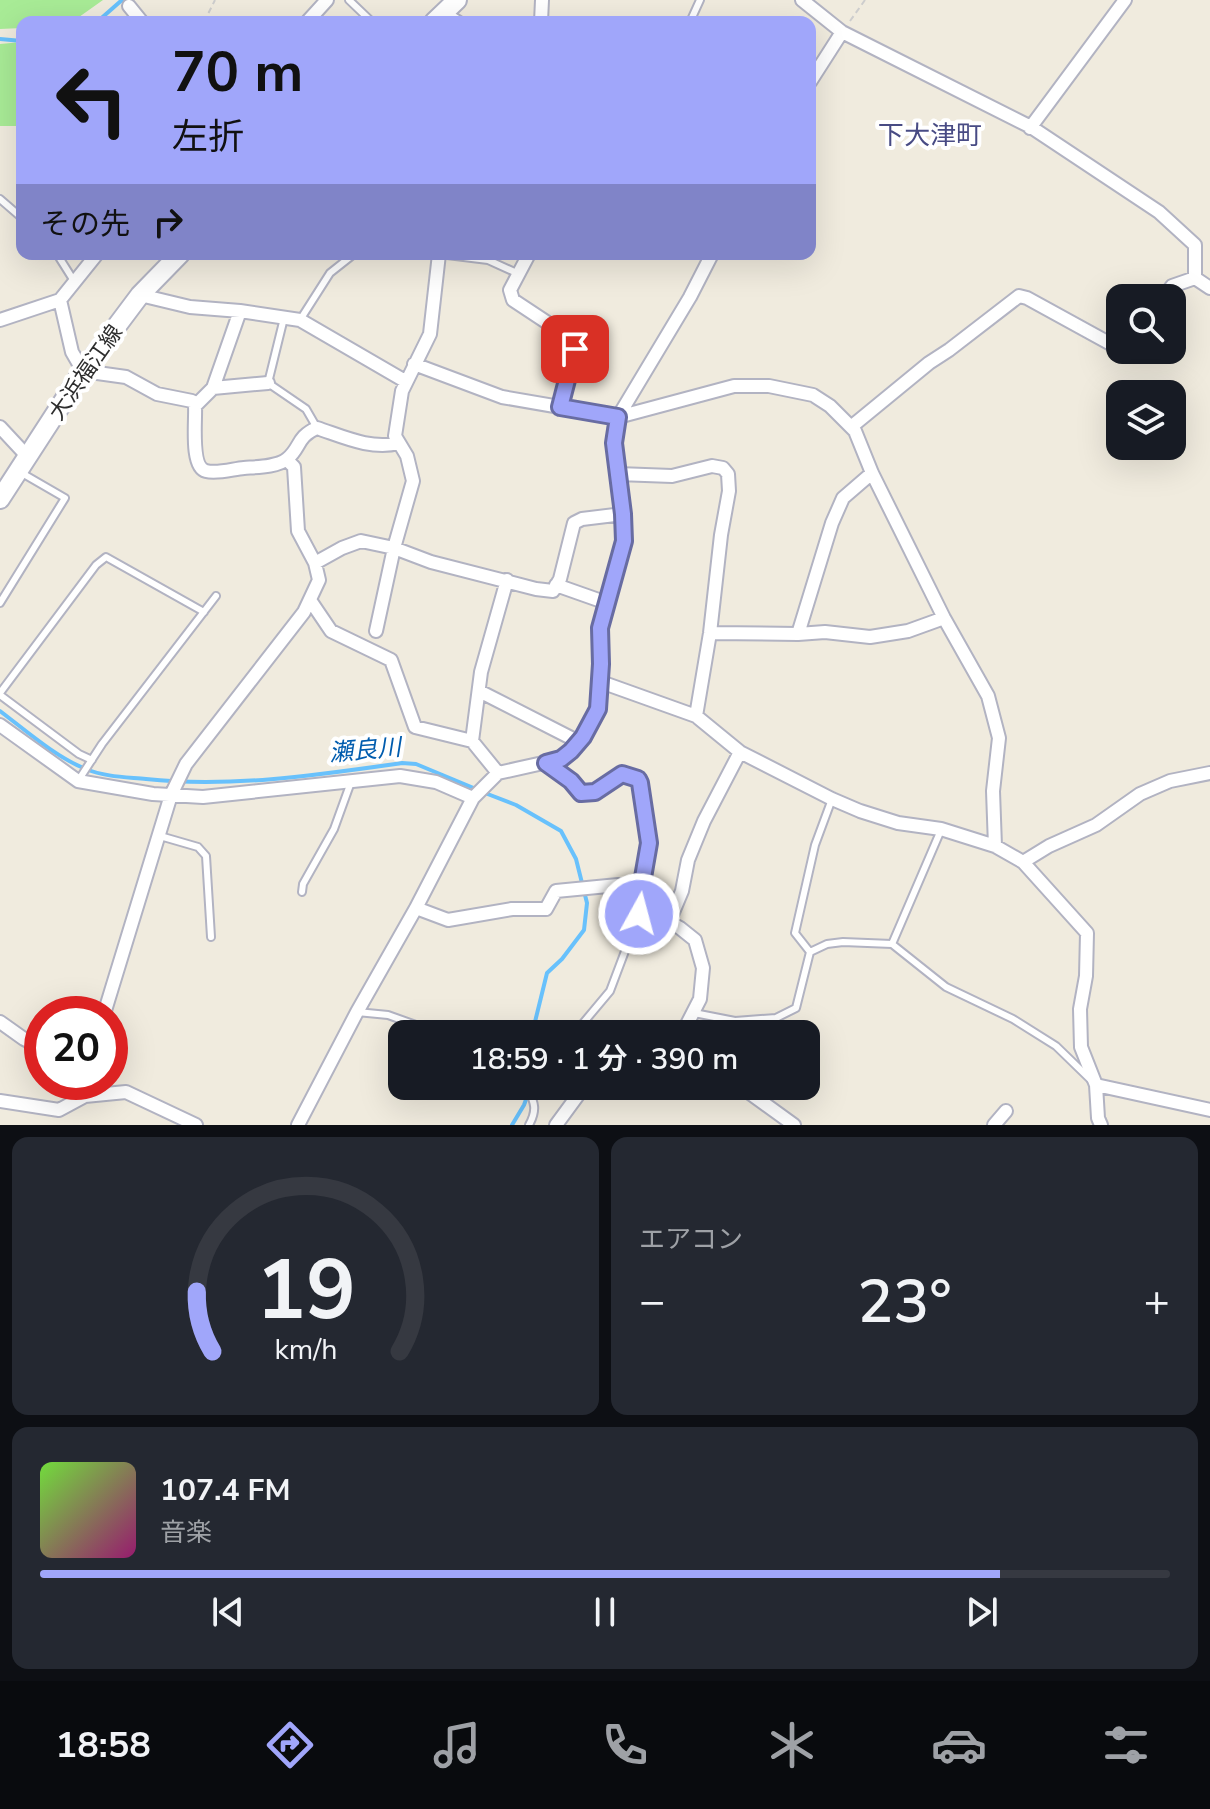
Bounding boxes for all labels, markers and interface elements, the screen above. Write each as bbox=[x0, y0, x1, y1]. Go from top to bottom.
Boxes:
text: 70 m bbox=[172, 34, 303, 111]
icon: left bbox=[40, 48, 144, 152]
text: 左折 bbox=[172, 113, 244, 162]
district label: 下大津町 bbox=[878, 118, 982, 153]
icon: right bbox=[146, 200, 190, 244]
text: その先 bbox=[40, 204, 130, 245]
map controls bbox=[1106, 284, 1186, 460]
button: search bbox=[1106, 284, 1186, 364]
pin bbox=[541, 315, 609, 383]
street label: 大浜福江線 bbox=[42, 319, 130, 426]
icon: arrive bbox=[553, 327, 597, 371]
button: layers bbox=[1106, 380, 1186, 460]
water label: 瀬良川 bbox=[328, 731, 405, 769]
position arrow bbox=[597, 872, 681, 956]
speed limit sign: 20 bbox=[24, 996, 128, 1100]
text: 18:59 · 1 分 · 390 m bbox=[470, 1039, 738, 1080]
text: エアコン bbox=[639, 1222, 743, 1257]
text: 19 bbox=[256, 1234, 355, 1347]
text: 23° bbox=[857, 1261, 952, 1343]
text: − bbox=[639, 1272, 665, 1332]
text: + bbox=[1144, 1272, 1170, 1332]
text: km/h bbox=[274, 1330, 337, 1369]
text: 107.4 FM bbox=[160, 1470, 290, 1511]
text: 音楽 bbox=[160, 1515, 212, 1550]
icon: previous bbox=[206, 1590, 250, 1634]
icon: pause bbox=[583, 1590, 627, 1634]
icon: next bbox=[960, 1590, 1004, 1634]
icon: directions bbox=[262, 1717, 318, 1773]
icon: music bbox=[429, 1717, 485, 1773]
icon: phone bbox=[597, 1717, 653, 1773]
icon: climate bbox=[764, 1717, 820, 1773]
icon: car bbox=[931, 1717, 987, 1773]
icon: filters bbox=[1098, 1717, 1154, 1773]
text: 18:58 bbox=[56, 1721, 151, 1770]

